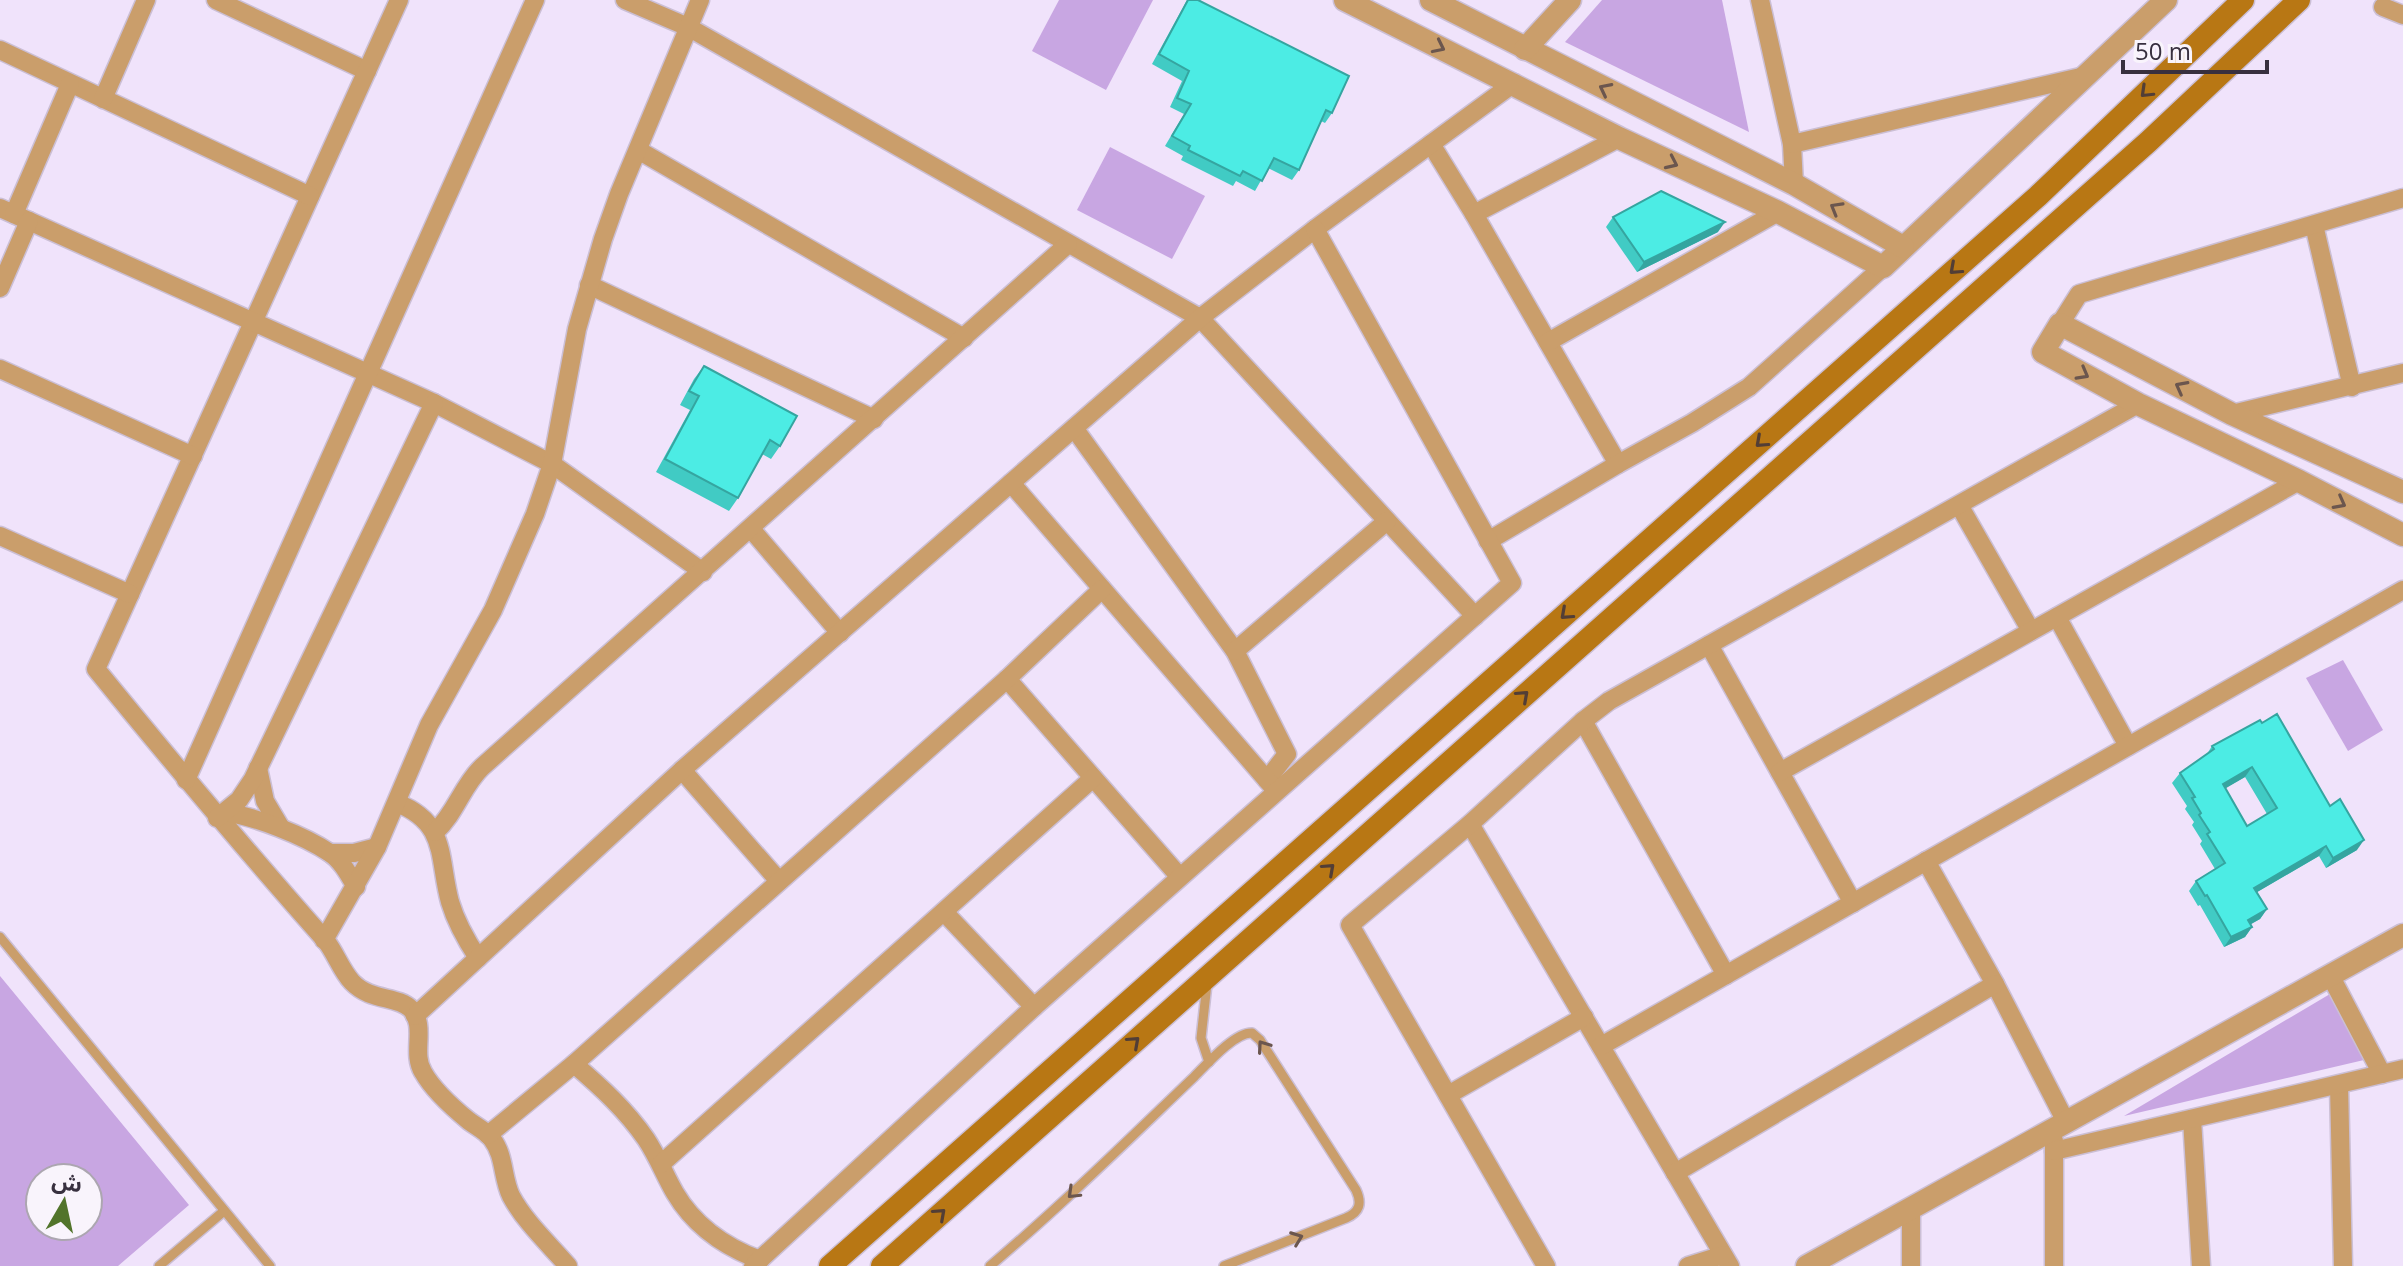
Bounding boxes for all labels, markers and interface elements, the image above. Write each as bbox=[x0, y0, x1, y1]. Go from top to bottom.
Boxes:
scale bar bbox=[2123, 24, 2267, 74]
text: 50 m bbox=[2135, 34, 2191, 67]
one-way arrow bbox=[1431, 37, 1446, 53]
one-way arrow bbox=[1598, 83, 1613, 99]
one-way arrow bbox=[2141, 83, 2155, 98]
one-way arrow bbox=[1664, 153, 1679, 169]
one-way arrow bbox=[1830, 202, 1845, 218]
one-way arrow bbox=[1950, 259, 1965, 274]
one-way arrow bbox=[2074, 364, 2089, 380]
one-way arrow bbox=[2174, 381, 2189, 396]
one-way arrow bbox=[1755, 432, 1770, 446]
one-way arrow bbox=[2332, 493, 2347, 508]
one-way arrow bbox=[1561, 605, 1576, 619]
one-way arrow bbox=[1514, 692, 1529, 706]
one-way arrow bbox=[1319, 864, 1334, 879]
one-way arrow bbox=[1125, 1037, 1140, 1051]
one-way arrow bbox=[1258, 1041, 1273, 1055]
north arrow bbox=[24, 1162, 104, 1242]
text: ش bbox=[50, 1164, 85, 1198]
one-way arrow bbox=[1068, 1183, 1082, 1198]
one-way arrow bbox=[930, 1209, 945, 1224]
one-way arrow bbox=[1289, 1231, 1303, 1248]

